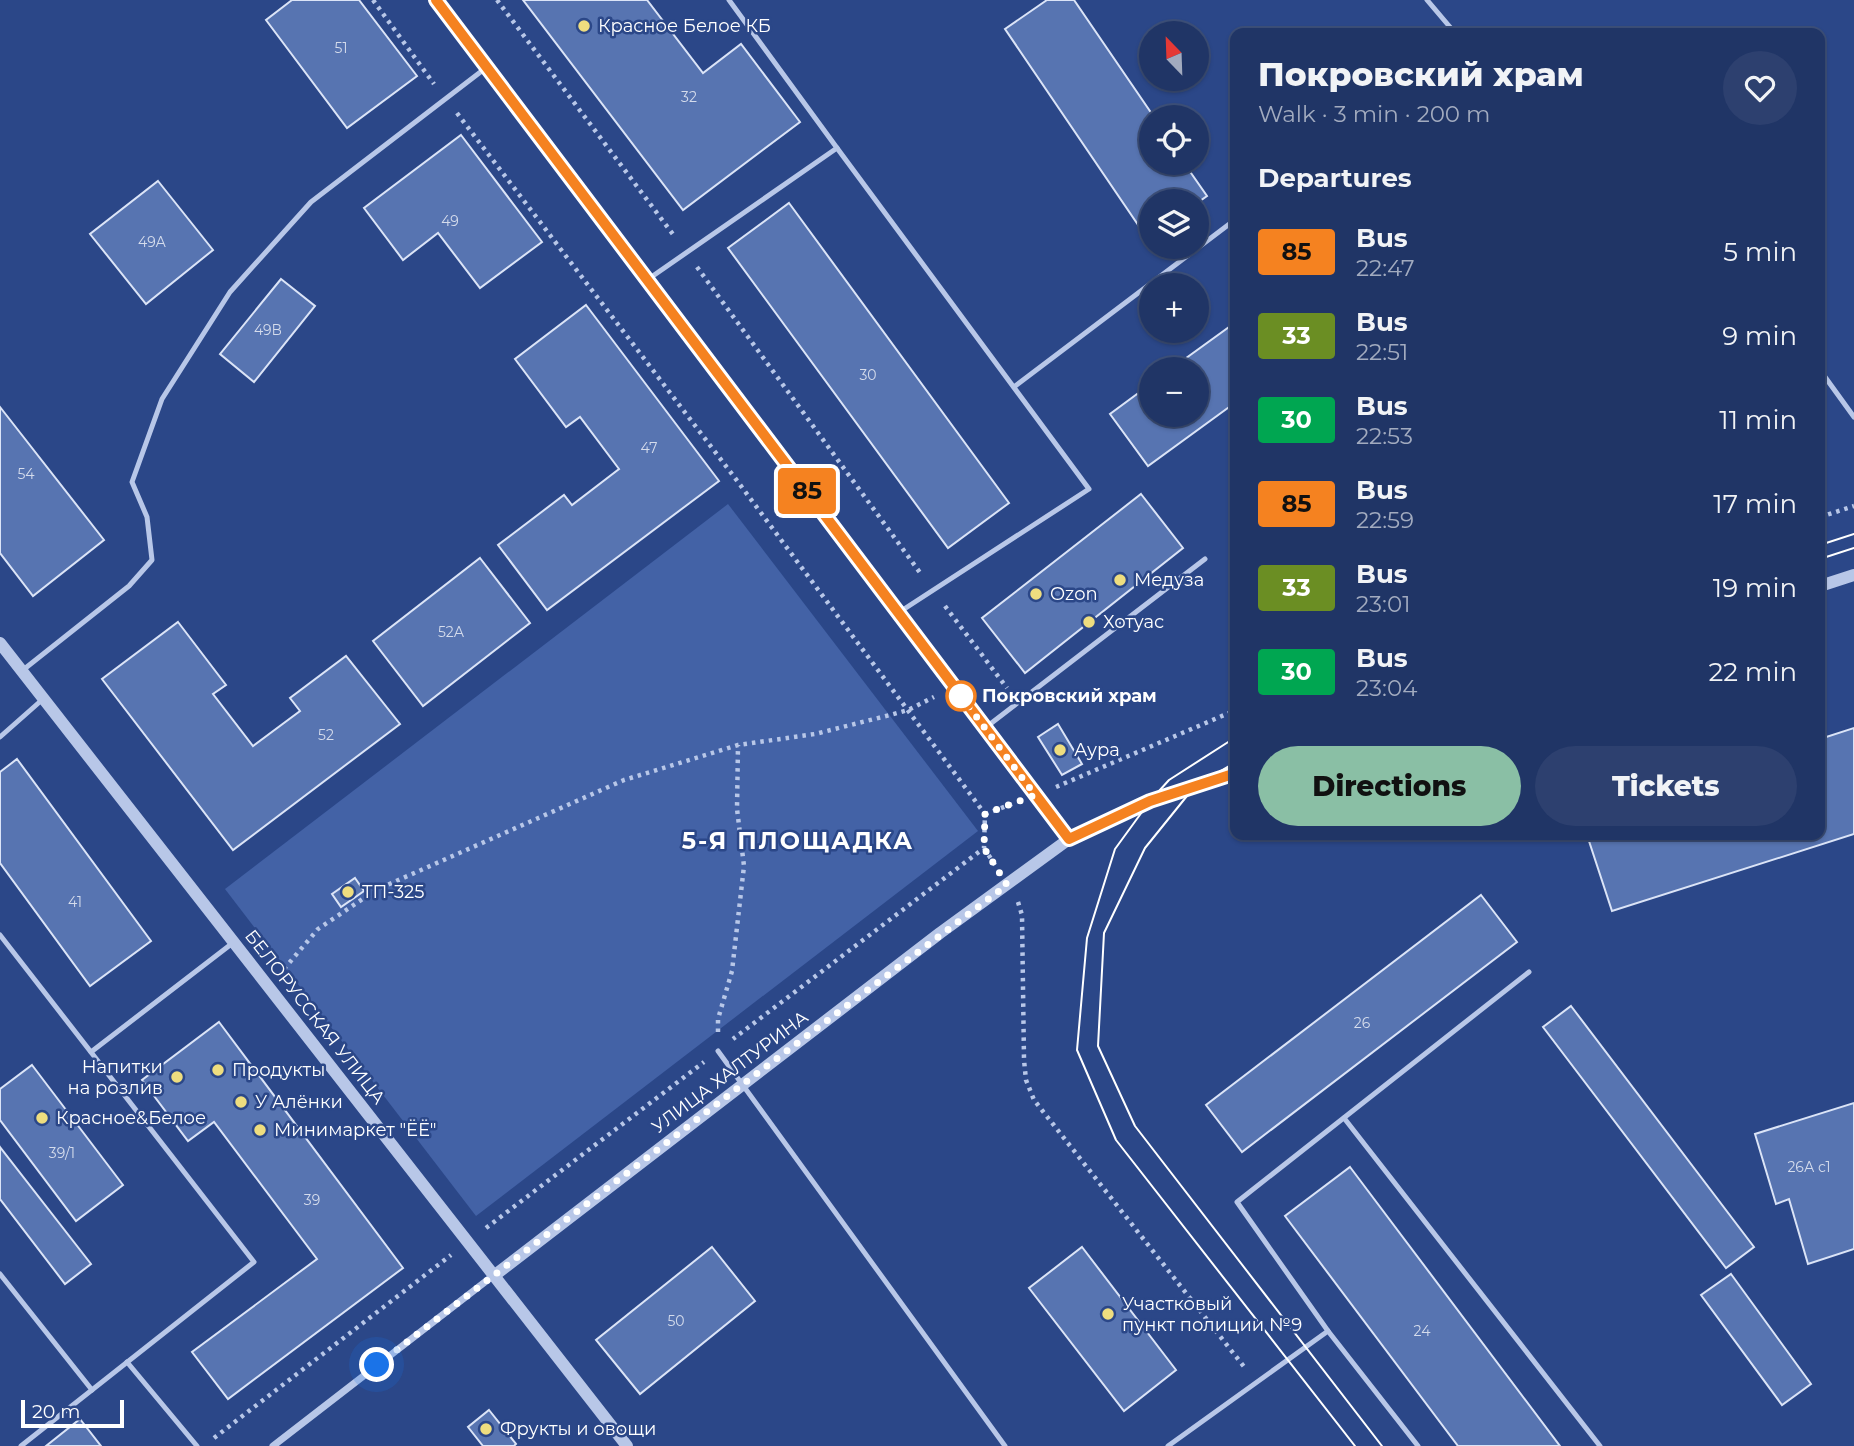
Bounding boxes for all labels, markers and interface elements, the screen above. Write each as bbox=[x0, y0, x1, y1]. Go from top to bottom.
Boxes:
place label: Красное Белое КБ bbox=[598, 15, 771, 37]
marker: Красное Белое КБ bbox=[576, 18, 592, 34]
north arrow bbox=[1139, 21, 1209, 91]
map controls bbox=[1139, 21, 1209, 427]
house number: 51 bbox=[335, 39, 347, 57]
button: heart bbox=[1723, 51, 1797, 125]
text: Покровский храм bbox=[1258, 54, 1584, 94]
house number: 32 bbox=[681, 88, 697, 106]
text: Walk · 3 min · 200 m bbox=[1258, 100, 1491, 128]
button: locate bbox=[1139, 105, 1209, 175]
text: Departures bbox=[1258, 162, 1412, 194]
button: layers bbox=[1139, 189, 1209, 259]
house number: 49 bbox=[441, 212, 459, 230]
text: Bus bbox=[1356, 222, 1408, 254]
house number: 49А bbox=[138, 233, 167, 251]
text: 5 min bbox=[1723, 236, 1797, 268]
text: 85 bbox=[1281, 237, 1312, 266]
text: 22:47 bbox=[1356, 254, 1415, 282]
button: + bbox=[1139, 273, 1209, 343]
text: Bus bbox=[1356, 306, 1408, 338]
text: 9 min bbox=[1722, 320, 1797, 352]
house number: 49В bbox=[254, 321, 282, 339]
text: 33 bbox=[1282, 321, 1311, 350]
text: 22:51 bbox=[1356, 338, 1408, 366]
button: − bbox=[1139, 357, 1209, 427]
house number: 30 bbox=[859, 366, 877, 384]
text: Bus bbox=[1356, 390, 1408, 422]
text: 11 min bbox=[1719, 404, 1797, 436]
text: 30 bbox=[1281, 405, 1312, 434]
text: 22:53 bbox=[1356, 422, 1413, 450]
house number: 47 bbox=[641, 439, 657, 457]
house number: 54 bbox=[17, 465, 35, 483]
line badge: 85 bbox=[776, 468, 838, 514]
text: Bus bbox=[1356, 474, 1408, 506]
text: 85 bbox=[792, 476, 822, 505]
text: 17 min bbox=[1713, 488, 1797, 520]
text: 85 bbox=[1281, 489, 1312, 518]
text: 22:59 bbox=[1356, 506, 1414, 534]
text: Bus bbox=[1356, 558, 1408, 590]
place label: Медуза bbox=[1134, 569, 1204, 591]
marker: Медуза bbox=[1112, 572, 1128, 588]
text: 19 min bbox=[1713, 572, 1797, 604]
text: 33 bbox=[1282, 573, 1311, 602]
place label: Ozon bbox=[1050, 583, 1098, 605]
marker: Ozon bbox=[1028, 586, 1044, 602]
text: 23:01 bbox=[1356, 590, 1410, 618]
place label: Хотуас bbox=[1103, 611, 1164, 633]
marker: Хотуас bbox=[1081, 614, 1097, 630]
house number: 52А bbox=[438, 623, 465, 641]
text: Bus bbox=[1356, 642, 1408, 674]
text: 22 min bbox=[1708, 656, 1797, 688]
text: 30 bbox=[1281, 657, 1312, 686]
text: 23:04 bbox=[1356, 674, 1417, 702]
marker: Покровский храм bbox=[946, 681, 976, 711]
place label: Покровский храм bbox=[982, 685, 1157, 707]
house number: 52 bbox=[318, 726, 334, 744]
place label: Аура bbox=[1074, 739, 1120, 761]
marker: Аура bbox=[1052, 742, 1068, 758]
button: Directions bbox=[1258, 746, 1521, 826]
button: Tickets bbox=[1535, 746, 1797, 826]
district label: 5-Я ПЛОЩАДКА bbox=[682, 826, 914, 855]
place label: ТП-325 bbox=[362, 881, 424, 903]
marker: ТП-325 bbox=[340, 884, 356, 900]
house number: 41 bbox=[68, 893, 82, 911]
street label: БЕЛОРУССКАЯ УЛИЦА bbox=[240, 925, 390, 1109]
street label: УЛИЦА ХАЛТУРИНА bbox=[647, 1006, 813, 1138]
house number: 26 bbox=[1354, 1014, 1371, 1032]
place label: Напитки на розлив bbox=[68, 1056, 163, 1099]
place label: Продукты bbox=[232, 1059, 325, 1081]
marker: Продукты bbox=[210, 1062, 226, 1078]
marker: Напитки на розлив bbox=[169, 1069, 185, 1085]
place label: У Алёнки bbox=[255, 1091, 343, 1113]
marker: У Алёнки bbox=[233, 1094, 249, 1110]
place label: Красное&Белое bbox=[56, 1107, 206, 1129]
marker: Красное&Белое bbox=[34, 1110, 50, 1126]
place label: Минимаркет "ЁЁ" bbox=[274, 1119, 437, 1141]
marker: Минимаркет "ЁЁ" bbox=[252, 1122, 268, 1138]
house number: 39/1 bbox=[49, 1144, 75, 1162]
house number: 26А с1 bbox=[1787, 1158, 1831, 1176]
house number: 39 bbox=[304, 1191, 320, 1209]
place label: Участковый пункт полиции №9 bbox=[1122, 1293, 1302, 1336]
marker: Участковый пункт полиции №9 bbox=[1100, 1306, 1116, 1322]
house number: 50 bbox=[667, 1312, 685, 1330]
house number: 24 bbox=[1414, 1322, 1431, 1340]
your location bbox=[359, 1347, 394, 1382]
scale bar bbox=[21, 1397, 124, 1429]
text: 20 m bbox=[32, 1400, 80, 1423]
place label: Фрукты и овощи bbox=[500, 1418, 656, 1440]
marker: Фрукты и овощи bbox=[478, 1421, 494, 1437]

